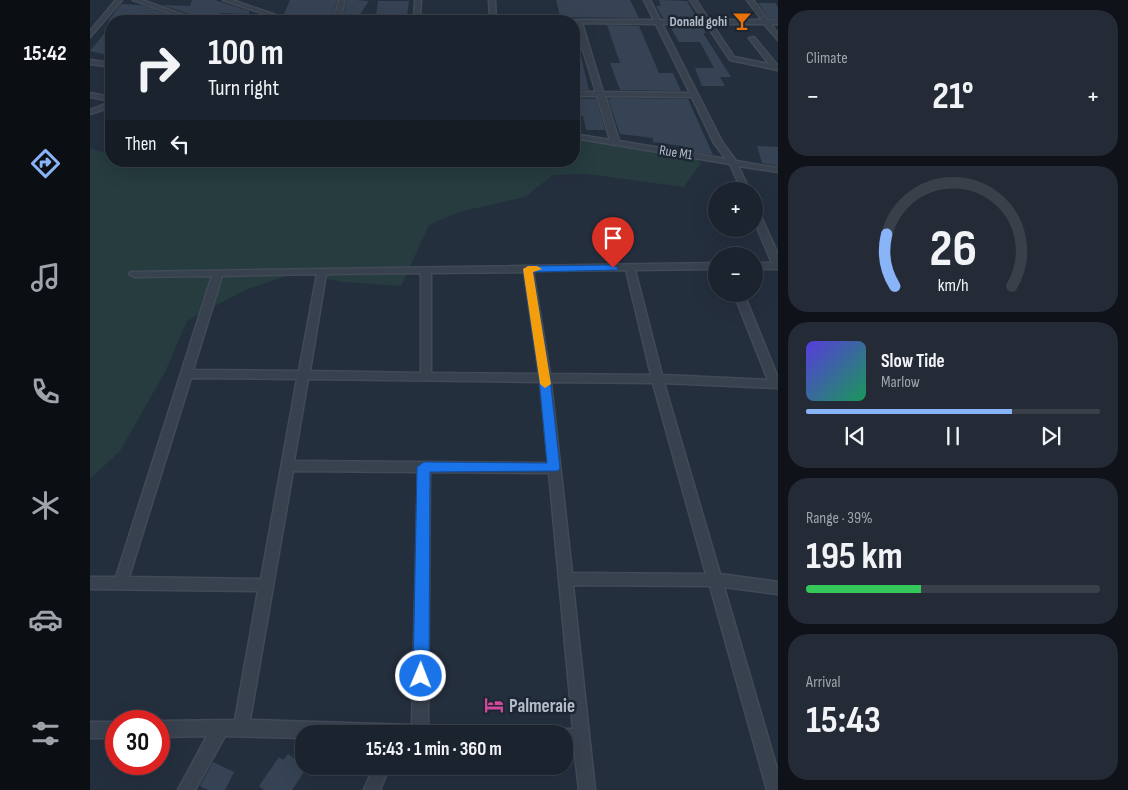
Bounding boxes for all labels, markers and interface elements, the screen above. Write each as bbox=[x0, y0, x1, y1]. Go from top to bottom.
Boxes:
bar icon: Donald gohi bbox=[731, 10, 753, 32]
place label: Donald gohi bbox=[670, 13, 727, 30]
text: 100 m bbox=[208, 32, 284, 75]
icon: right bbox=[125, 35, 190, 100]
text: 15:42 bbox=[23, 40, 67, 67]
text: Climate bbox=[806, 49, 848, 68]
text: 21° bbox=[932, 74, 974, 119]
text: Turn right bbox=[208, 75, 279, 102]
text: − bbox=[806, 80, 820, 113]
text: + bbox=[1086, 80, 1100, 113]
icon: left bbox=[166, 130, 194, 158]
text: Then bbox=[125, 133, 156, 156]
street label: Rue M1 bbox=[658, 141, 694, 164]
icon: directions bbox=[28, 146, 63, 181]
map controls bbox=[708, 182, 763, 302]
button: + bbox=[708, 182, 763, 237]
pin bbox=[592, 217, 634, 268]
text: 26 bbox=[929, 218, 977, 281]
icon: arrive bbox=[599, 224, 627, 252]
button: − bbox=[708, 247, 763, 302]
icon: music bbox=[28, 260, 63, 295]
text: km/h bbox=[938, 275, 968, 296]
text: Slow Tide bbox=[881, 350, 945, 373]
text: Marlow bbox=[881, 373, 920, 392]
icon: phone bbox=[28, 374, 63, 409]
icon: previous bbox=[841, 422, 869, 450]
icon: pause bbox=[939, 422, 967, 450]
icon: next bbox=[1037, 422, 1065, 450]
icon: climate bbox=[28, 488, 63, 523]
text: Range · 39% bbox=[806, 509, 873, 528]
text: 195 km bbox=[806, 534, 903, 579]
icon: car bbox=[28, 602, 63, 637]
position arrow bbox=[394, 649, 446, 701]
text: Arrival bbox=[806, 673, 840, 692]
hotel icon: Palmeraie bbox=[483, 694, 505, 716]
place label: Palmeraie bbox=[509, 695, 575, 718]
text: 15:43 bbox=[806, 698, 881, 743]
speed limit sign: 30 bbox=[105, 710, 170, 775]
icon: filters bbox=[28, 716, 63, 751]
text: 15:43 · 1 min · 360 m bbox=[366, 738, 502, 761]

